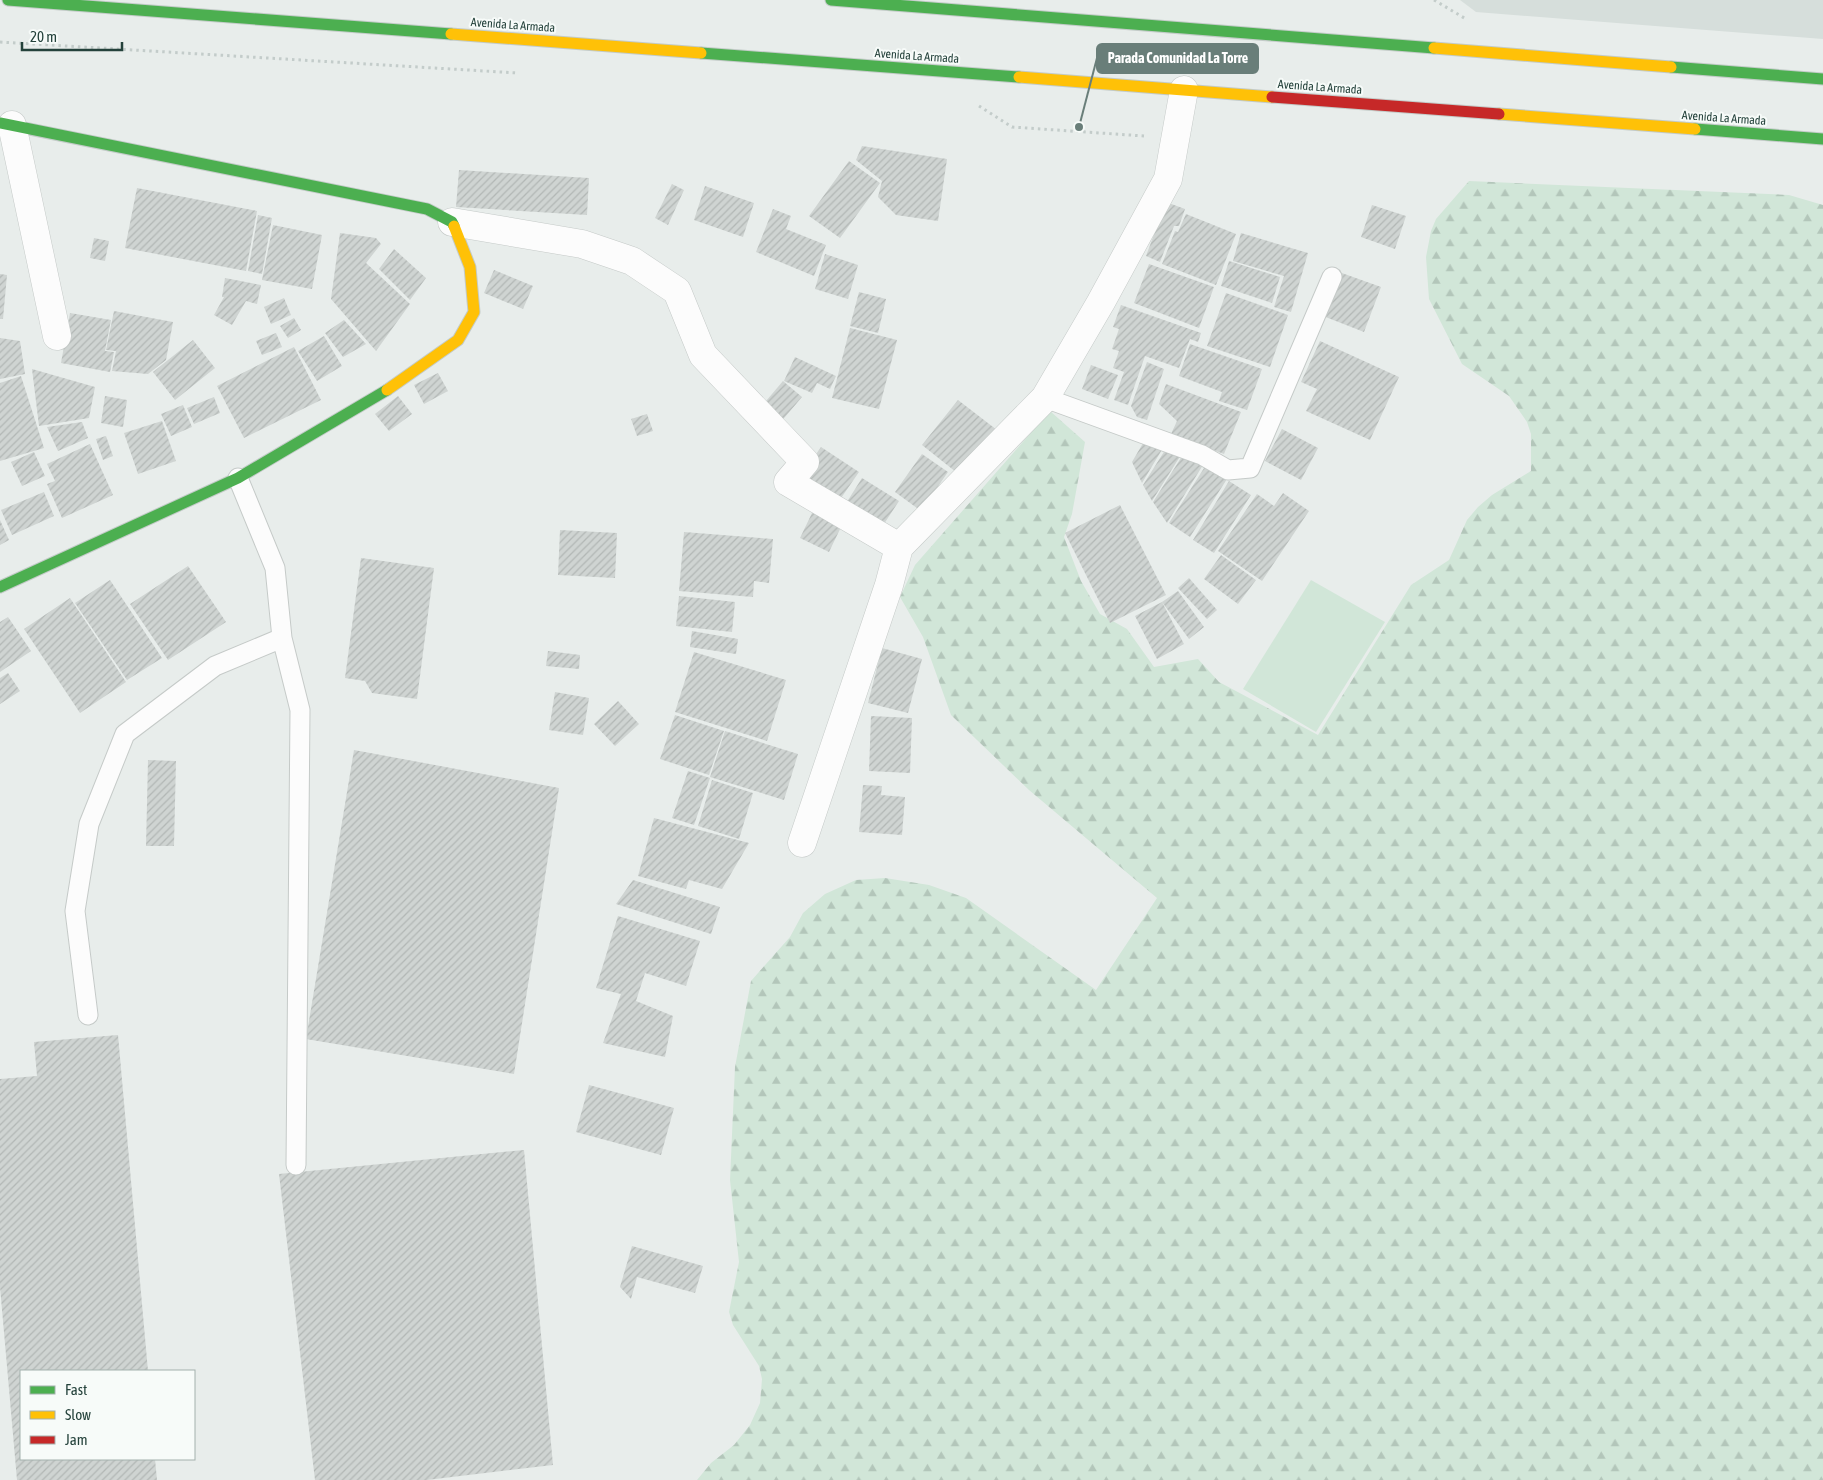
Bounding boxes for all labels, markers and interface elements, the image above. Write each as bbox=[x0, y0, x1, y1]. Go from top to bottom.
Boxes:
street label: Avenida La Armada bbox=[470, 15, 556, 35]
scale bar bbox=[22, 20, 122, 52]
text: 20 m bbox=[30, 28, 57, 45]
callout: Parada Comunidad La Torre bbox=[1097, 44, 1258, 73]
street label: Avenida La Armada bbox=[874, 46, 960, 66]
text: Parada Comunidad La Torre bbox=[1108, 50, 1248, 66]
street label: Avenida La Armada bbox=[1277, 77, 1363, 97]
street label: Avenida La Armada bbox=[1681, 108, 1767, 128]
legend bbox=[20, 1370, 195, 1460]
text: Fast bbox=[65, 1381, 87, 1398]
text: Slow bbox=[65, 1406, 91, 1423]
text: Jam bbox=[65, 1431, 88, 1448]

